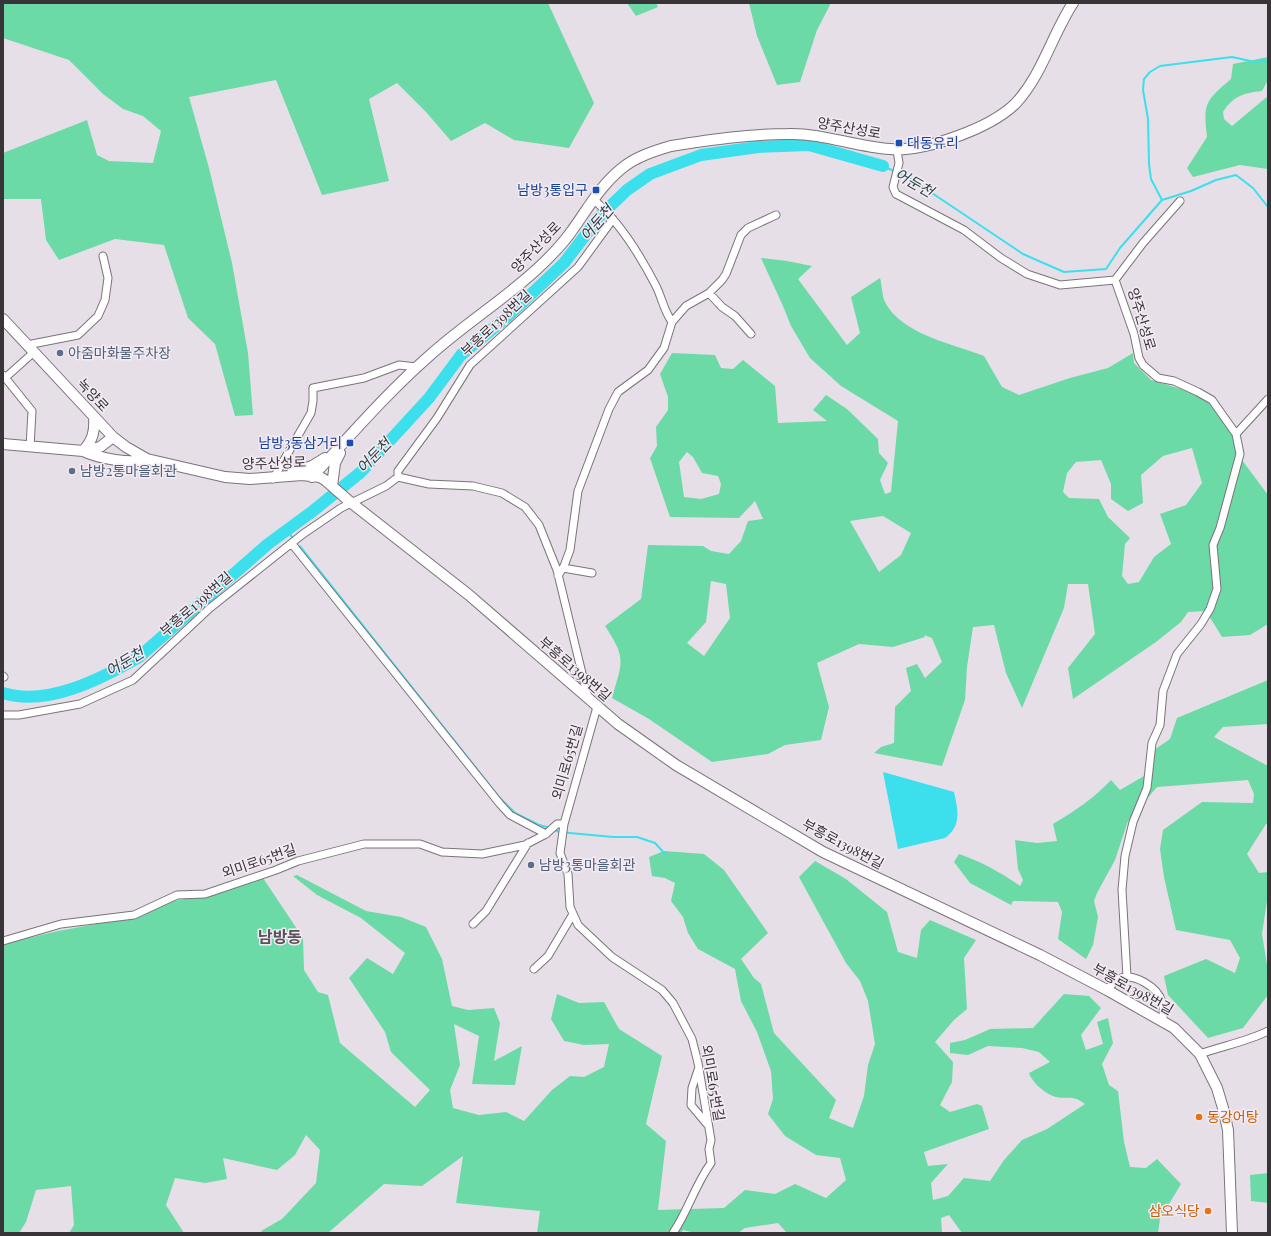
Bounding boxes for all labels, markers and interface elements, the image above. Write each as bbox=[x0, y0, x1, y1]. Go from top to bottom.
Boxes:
street label: 양주산성로 bbox=[816, 113, 883, 142]
place label: 대동유리 bbox=[907, 133, 959, 152]
marker: 대동유리 bbox=[894, 138, 904, 148]
water label: 어둔천 bbox=[892, 163, 939, 202]
place label: 남방3통입구 bbox=[517, 180, 588, 199]
marker: 남방3통입구 bbox=[591, 185, 601, 195]
water label: 어둔천 bbox=[575, 199, 619, 245]
street label: 양주산성로 bbox=[506, 217, 565, 276]
street label: 부흥로1398번길 bbox=[456, 285, 535, 360]
street label: 양주산성로 bbox=[1124, 285, 1161, 353]
place label: 아줌마화물주차장 bbox=[68, 343, 171, 362]
marker: 아줌마화물주차장 bbox=[55, 348, 65, 358]
street label: 녹양로 bbox=[73, 374, 114, 415]
water label: 어둔천 bbox=[352, 432, 396, 477]
place label: 남방3동삼거리 bbox=[258, 433, 342, 452]
marker: 남방3동삼거리 bbox=[345, 438, 355, 448]
street label: 양주산성로 bbox=[241, 452, 307, 473]
place label: 남방2통마을회관 bbox=[80, 461, 177, 480]
marker: 남방2통마을회관 bbox=[67, 466, 77, 476]
street label: 부흥로1398번길 bbox=[155, 567, 236, 640]
street label: 부흥로1398번길 bbox=[535, 632, 616, 705]
water label: 어둔천 bbox=[102, 641, 149, 680]
street label: 외미로65번길 bbox=[547, 722, 586, 802]
street label: 부흥로1398번길 bbox=[799, 814, 887, 873]
street label: 외미로65번길 bbox=[219, 839, 299, 882]
place label: 남방3통마을회관 bbox=[539, 855, 636, 874]
marker: 남방3통마을회관 bbox=[526, 860, 536, 870]
district label: 남방동 bbox=[258, 926, 302, 947]
street label: 부흥로1398번길 bbox=[1089, 958, 1177, 1019]
street label: 외미로65번길 bbox=[697, 1043, 730, 1123]
place label: 동강어탕 bbox=[1207, 1107, 1259, 1126]
marker: 동강어탕 bbox=[1194, 1112, 1204, 1122]
place label: 삼오식당 bbox=[1148, 1201, 1200, 1220]
marker: 삼오식당 bbox=[1203, 1206, 1213, 1216]

